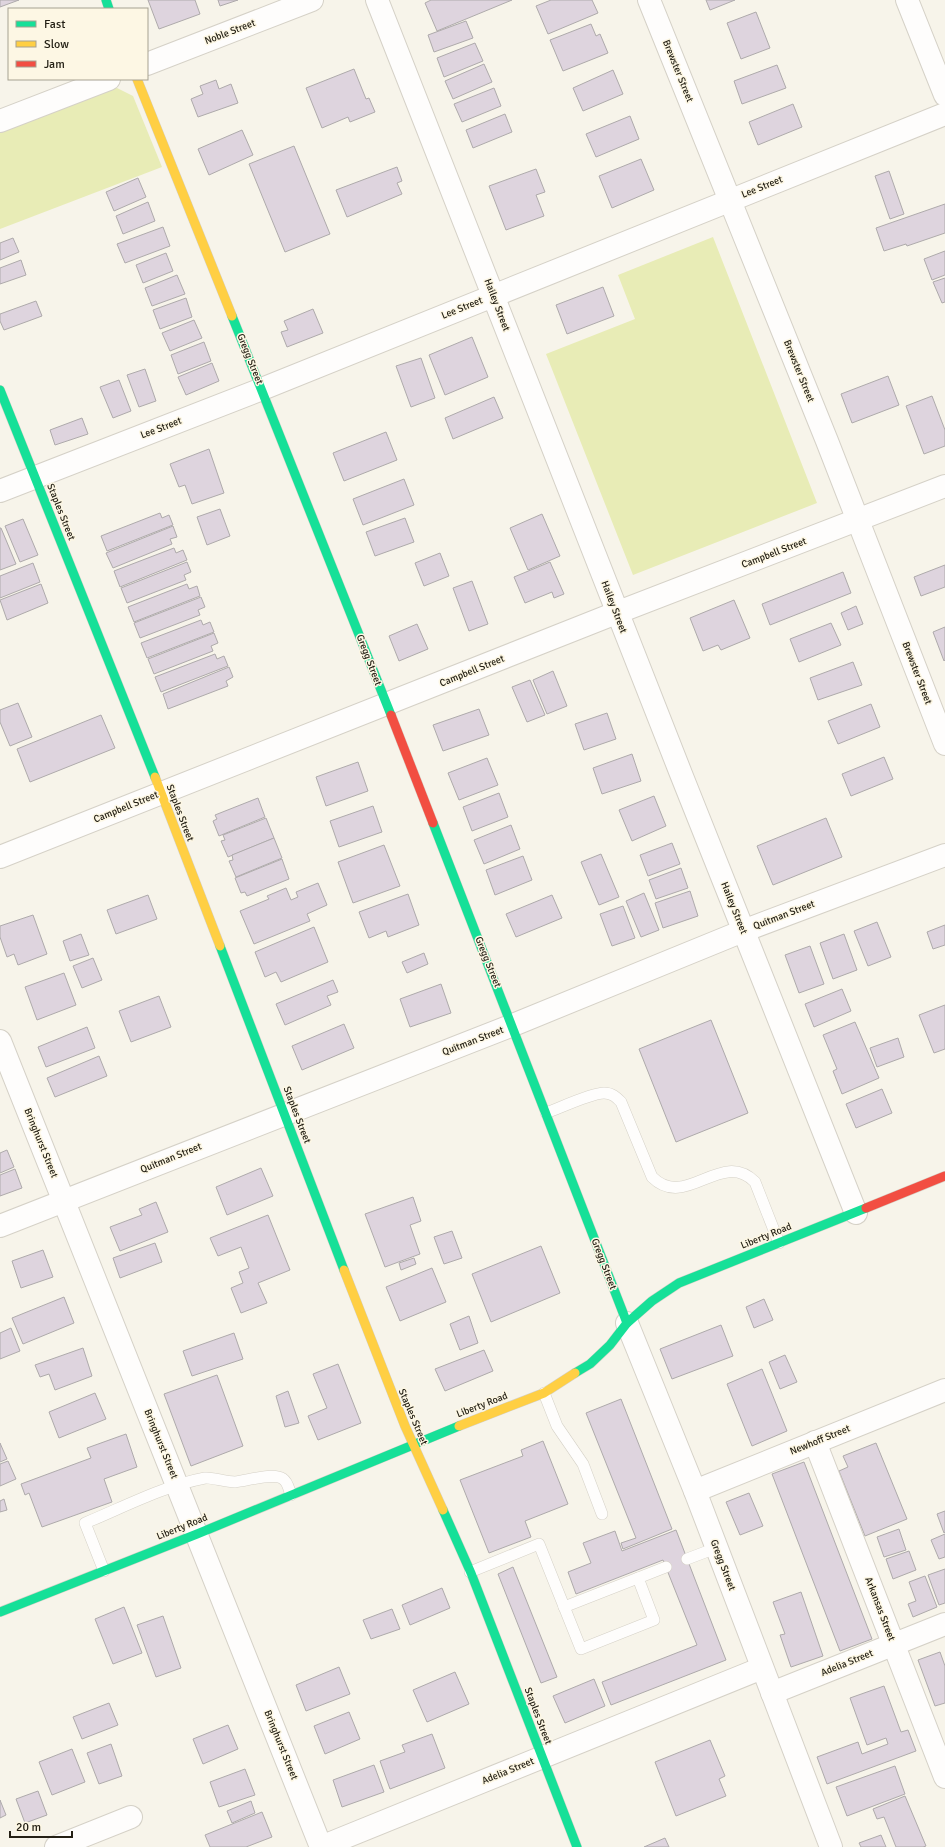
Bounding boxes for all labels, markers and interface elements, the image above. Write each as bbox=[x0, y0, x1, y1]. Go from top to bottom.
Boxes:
legend bbox=[8, 8, 148, 80]
text: Fast bbox=[44, 17, 65, 32]
street label: Noble Street bbox=[203, 17, 258, 47]
text: Slow bbox=[44, 37, 69, 52]
street label: Brewster Street bbox=[660, 38, 696, 104]
text: Jam bbox=[44, 57, 65, 72]
street label: Lee Street bbox=[740, 173, 785, 201]
street label: Hailey Street bbox=[482, 277, 513, 333]
street label: Lee Street bbox=[440, 294, 485, 322]
street label: Gregg Street bbox=[234, 332, 266, 387]
street label: Brewster Street bbox=[781, 338, 817, 404]
street label: Lee Street bbox=[139, 414, 184, 441]
street label: Staples Street bbox=[44, 482, 78, 542]
street label: Campbell Street bbox=[740, 535, 809, 571]
street label: Hailey Street bbox=[599, 579, 630, 635]
street label: Gregg Street bbox=[354, 633, 384, 688]
street label: Brewster Street bbox=[900, 640, 935, 707]
street label: Campbell Street bbox=[438, 652, 507, 689]
street label: Staples Street bbox=[164, 783, 197, 844]
street label: Campbell Street bbox=[92, 788, 161, 825]
street label: Hailey Street bbox=[718, 880, 750, 936]
street label: Quitman Street bbox=[752, 898, 817, 932]
street label: Gregg Street bbox=[472, 935, 504, 990]
street label: Quitman Street bbox=[441, 1024, 506, 1058]
street label: Staples Street bbox=[281, 1085, 314, 1146]
street label: Bringhurst Street bbox=[22, 1106, 61, 1180]
street label: Quitman Street bbox=[139, 1140, 204, 1176]
street label: Liberty Road bbox=[739, 1220, 793, 1252]
street label: Gregg Street bbox=[589, 1237, 619, 1292]
street label: Staples Street bbox=[396, 1387, 430, 1447]
street label: Liberty Road bbox=[455, 1390, 509, 1420]
street label: Bringhurst Street bbox=[142, 1407, 181, 1481]
street label: Newhoff Street bbox=[788, 1422, 852, 1458]
street label: Liberty Road bbox=[155, 1511, 209, 1543]
street label: Gregg Street bbox=[708, 1538, 738, 1593]
street label: Arkansas Street bbox=[862, 1575, 898, 1643]
street label: Adelia Street bbox=[819, 1647, 875, 1679]
street label: Staples Street bbox=[522, 1686, 555, 1747]
street label: Bringhurst Street bbox=[262, 1708, 301, 1782]
street label: Adelia Street bbox=[480, 1755, 536, 1787]
scale bar bbox=[10, 1813, 72, 1839]
text: 20 m bbox=[16, 1820, 41, 1835]

